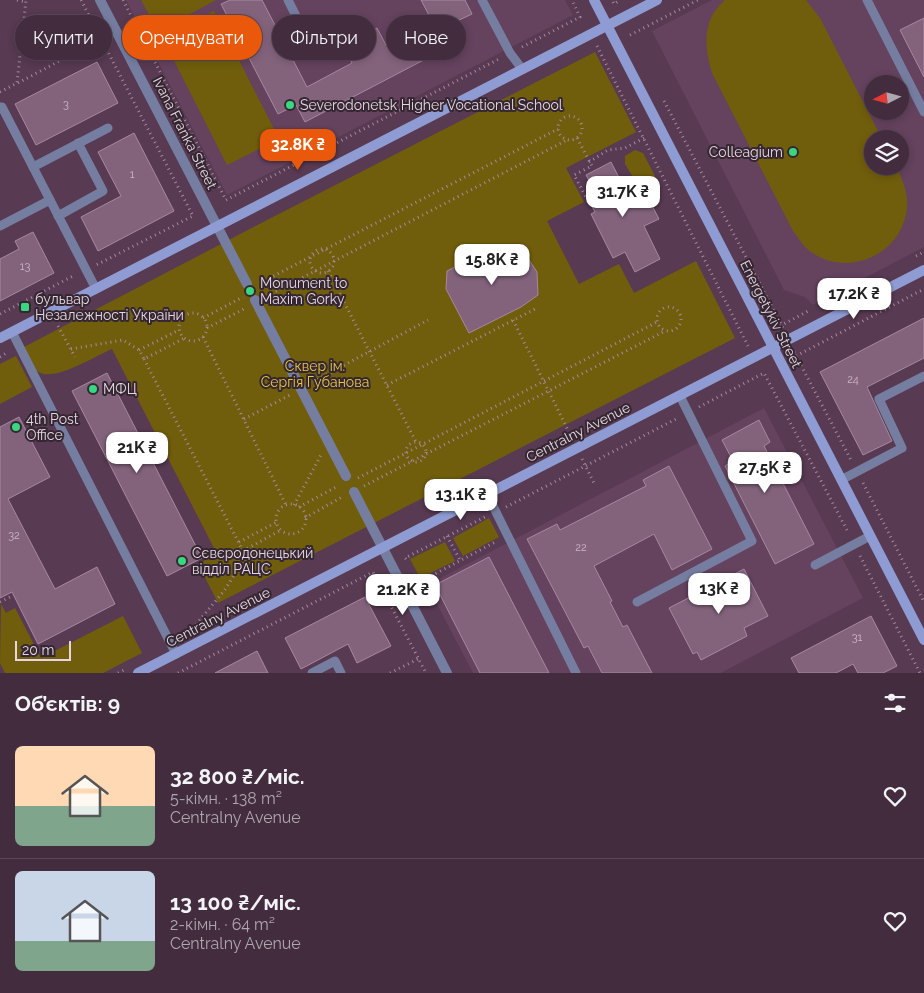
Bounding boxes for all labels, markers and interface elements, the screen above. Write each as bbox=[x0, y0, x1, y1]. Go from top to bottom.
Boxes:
chip: Купити bbox=[15, 15, 112, 60]
chip: Орендувати bbox=[122, 15, 262, 60]
chip: Фільтри bbox=[272, 15, 376, 60]
chip: Нове bbox=[386, 15, 466, 60]
street label: Ivana Franka Street bbox=[150, 74, 220, 192]
north arrow bbox=[864, 75, 909, 120]
map controls bbox=[864, 75, 909, 175]
place label: Severodonetsk Higher Vocational School bbox=[300, 97, 563, 113]
house number: 3 bbox=[63, 98, 69, 111]
marker: Severodonetsk Higher Vocational School bbox=[284, 99, 296, 111]
pin: 32.8K ₴ bbox=[252, 128, 344, 171]
button: layers bbox=[864, 130, 909, 175]
text: 32.8K ₴ bbox=[271, 135, 325, 154]
place label: Colleagium bbox=[709, 144, 783, 160]
marker: Colleagium bbox=[787, 146, 799, 158]
house number: 1 bbox=[130, 168, 135, 181]
pin: 31.7K ₴ bbox=[577, 176, 669, 218]
text: 31.7K ₴ bbox=[597, 182, 649, 201]
pin: 15.8K ₴ bbox=[446, 244, 538, 286]
text: 15.8K ₴ bbox=[466, 250, 518, 269]
street label: Energetykiv Street bbox=[737, 258, 805, 371]
house number: 13 bbox=[20, 260, 30, 273]
place label: Monument to Maxim Gorky bbox=[260, 275, 347, 307]
pin: 17.2K ₴ bbox=[808, 278, 900, 320]
text: 17.2K ₴ bbox=[828, 284, 880, 303]
marker: Monument to Maxim Gorky bbox=[244, 285, 256, 297]
place label: бульвар Незалежності України bbox=[35, 291, 184, 323]
marker: бульвар Незалежності України bbox=[19, 301, 31, 313]
park label: Сквер ім. Сергія Губанова bbox=[261, 358, 369, 390]
house number: 24 bbox=[847, 373, 859, 386]
place label: МФЦ bbox=[103, 381, 137, 397]
marker: МФЦ bbox=[87, 383, 99, 395]
street label: Centralny Avenue bbox=[523, 399, 633, 465]
place label: 4th Post Office bbox=[26, 411, 79, 443]
marker: 4th Post Office bbox=[10, 421, 22, 433]
pin: 21K ₴ bbox=[102, 432, 172, 474]
text: 21K ₴ bbox=[117, 438, 157, 457]
pin: 27.5K ₴ bbox=[719, 452, 811, 494]
text: 27.5K ₴ bbox=[739, 458, 791, 477]
pin: 13.1K ₴ bbox=[415, 478, 507, 521]
text: 13.1K ₴ bbox=[435, 485, 487, 504]
house number: 32 bbox=[8, 529, 20, 542]
house number: 22 bbox=[575, 541, 587, 554]
place label: Сєвєродонецький відділ РАЦС bbox=[192, 545, 313, 577]
marker: Сєвєродонецький відділ РАЦС bbox=[176, 555, 188, 567]
pin: 13K ₴ bbox=[684, 572, 754, 615]
pin: 21.2K ₴ bbox=[357, 574, 449, 616]
text: 13K ₴ bbox=[699, 579, 739, 598]
text: 21.2K ₴ bbox=[377, 580, 429, 599]
street label: Centralny Avenue bbox=[163, 584, 273, 650]
house number: 31 bbox=[852, 631, 863, 644]
scale bar bbox=[15, 638, 71, 661]
text: 20 m bbox=[22, 642, 54, 658]
icon: filters bbox=[881, 689, 909, 717]
text: Об’єктів: 9 bbox=[15, 691, 120, 716]
text: 32 800 ₴/міс. bbox=[170, 764, 305, 789]
icon: home bbox=[55, 766, 115, 826]
icon: heart bbox=[881, 782, 909, 810]
text: 5-кімн. · 138 m² bbox=[170, 789, 282, 808]
text: Centralny Avenue bbox=[170, 808, 301, 827]
text: 13 100 ₴/міс. bbox=[170, 890, 301, 915]
icon: home bbox=[55, 891, 115, 951]
icon: heart bbox=[881, 907, 909, 935]
text: 2-кімн. · 64 m² bbox=[170, 915, 275, 934]
text: Centralny Avenue bbox=[170, 934, 301, 953]

